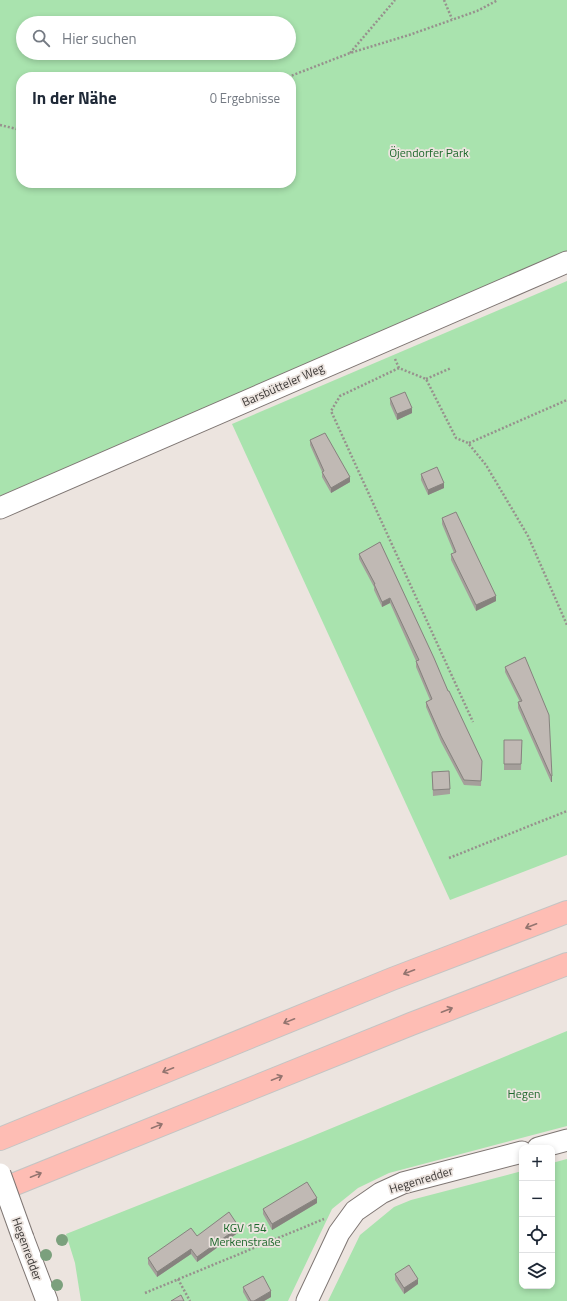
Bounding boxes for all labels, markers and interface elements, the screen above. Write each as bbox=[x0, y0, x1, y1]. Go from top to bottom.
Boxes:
search box bbox=[16, 16, 296, 60]
icon: search bbox=[30, 27, 52, 49]
text: Hier suchen bbox=[62, 27, 137, 50]
text: In der Nähe bbox=[32, 85, 117, 111]
text: 0 Ergebnisse bbox=[210, 88, 280, 108]
park label: Öjendorfer Park bbox=[389, 143, 469, 162]
street label: Barsbütteler Weg bbox=[238, 358, 327, 411]
one-way arrow bbox=[525, 923, 537, 931]
one-way arrow bbox=[403, 969, 415, 977]
one-way arrow bbox=[441, 1005, 453, 1013]
one-way arrow bbox=[283, 1018, 295, 1025]
one-way arrow bbox=[163, 1067, 175, 1075]
one-way arrow bbox=[271, 1073, 283, 1081]
park label: Hegen bbox=[508, 1084, 540, 1103]
one-way arrow bbox=[150, 1122, 162, 1130]
map controls bbox=[519, 1145, 555, 1289]
button: + bbox=[519, 1145, 555, 1181]
street label: Hegenredder bbox=[387, 1161, 455, 1198]
one-way arrow bbox=[30, 1171, 42, 1178]
button: − bbox=[519, 1181, 555, 1217]
street label: Hegenredder bbox=[7, 1215, 48, 1283]
button: locate bbox=[519, 1217, 555, 1253]
park label: KGV 154 Merkenstraße bbox=[209, 1218, 281, 1251]
button: layers bbox=[519, 1253, 555, 1289]

